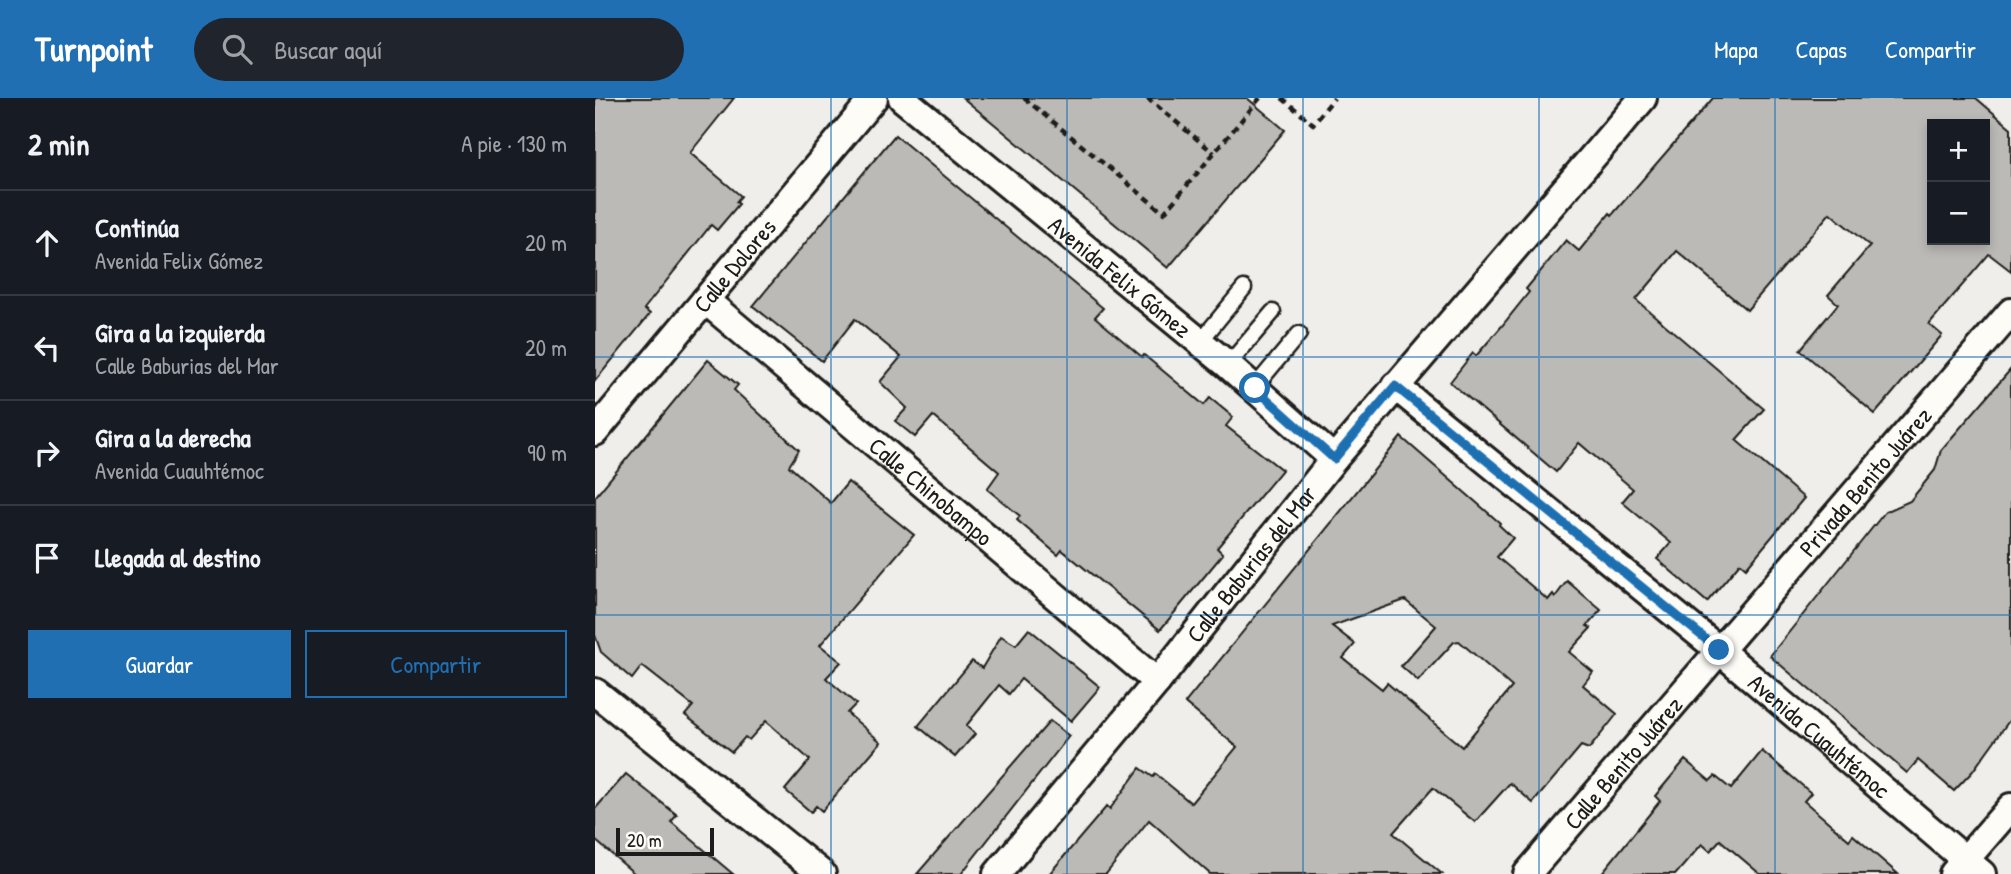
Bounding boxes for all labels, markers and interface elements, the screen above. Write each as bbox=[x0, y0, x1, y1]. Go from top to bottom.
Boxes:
search box bbox=[194, 18, 684, 81]
text: Turnpoint bbox=[35, 27, 152, 71]
icon: search bbox=[218, 30, 256, 68]
text: Buscar aquí bbox=[274, 32, 383, 67]
text: Mapa bbox=[1714, 33, 1758, 65]
text: Capas bbox=[1796, 33, 1847, 65]
text: Compartir bbox=[1885, 33, 1976, 65]
map controls bbox=[1927, 119, 1990, 245]
button: + bbox=[1927, 119, 1990, 182]
text: 2 min bbox=[28, 124, 90, 164]
text: A pie · 130 m bbox=[461, 128, 567, 159]
button: − bbox=[1927, 182, 1990, 245]
street label: Avenida Felix Gómez bbox=[1042, 209, 1198, 345]
text: Continúa bbox=[95, 210, 179, 245]
street label: Calle Dolores bbox=[686, 212, 783, 319]
icon: ahead bbox=[28, 224, 66, 262]
text: 20 m bbox=[525, 227, 567, 258]
text: Avenida Felix Gómez bbox=[95, 245, 263, 276]
text: Gira a la izquierda bbox=[95, 315, 265, 350]
icon: left bbox=[28, 329, 66, 367]
text: 20 m bbox=[525, 332, 567, 363]
text: Calle Baburias del Mar bbox=[95, 350, 279, 381]
route start bbox=[1239, 372, 1270, 403]
street label: Privada Benito Juárez bbox=[1792, 400, 1939, 563]
text: Gira a la derecha bbox=[95, 420, 251, 455]
street label: Calle Chinobampo bbox=[862, 430, 1000, 553]
icon: right bbox=[28, 434, 66, 472]
text: 90 m bbox=[527, 437, 567, 468]
text: Avenida Cuauhtémoc bbox=[95, 455, 264, 486]
street label: Calle Baburias del Mar bbox=[1179, 479, 1323, 649]
icon: arrive bbox=[28, 539, 66, 577]
text: Llegada al destino bbox=[95, 540, 261, 575]
button: Guardar bbox=[28, 630, 291, 698]
button: Compartir bbox=[305, 630, 567, 698]
route end bbox=[1703, 634, 1734, 665]
street label: Avenida Cuauhtémoc bbox=[1742, 666, 1898, 805]
street label: Calle Benito Juárez bbox=[1556, 689, 1689, 836]
scale bar bbox=[616, 825, 714, 857]
text: 20 m bbox=[627, 827, 662, 853]

